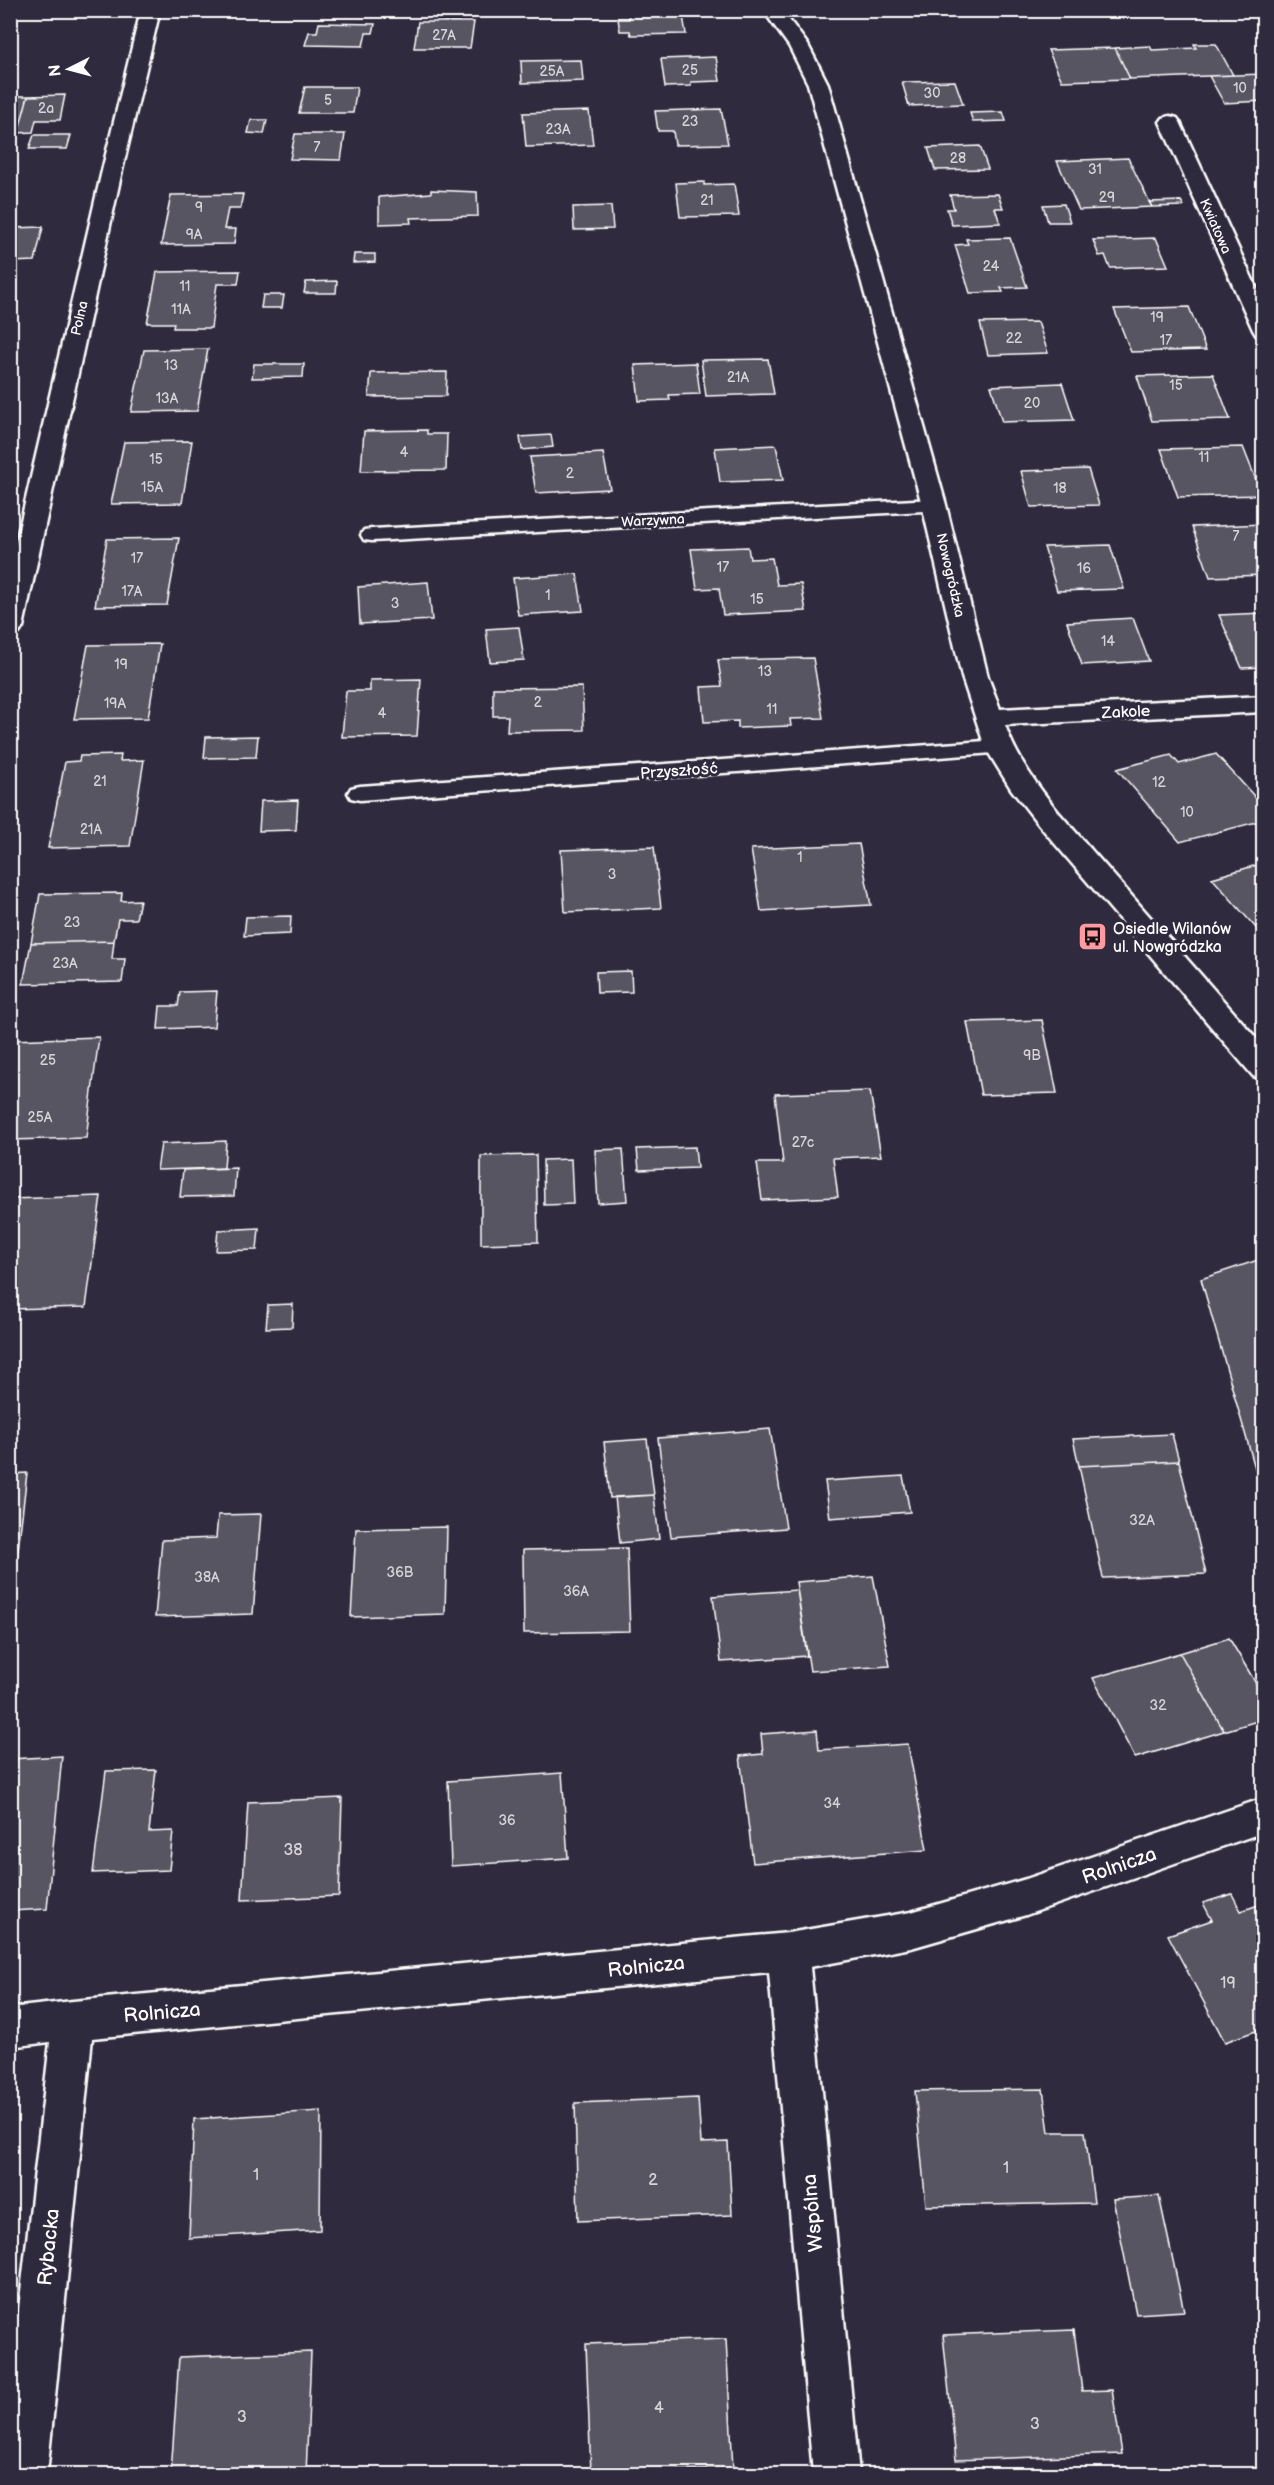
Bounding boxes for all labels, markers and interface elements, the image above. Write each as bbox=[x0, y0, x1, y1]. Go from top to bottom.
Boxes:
house number: 27A bbox=[432, 27, 456, 44]
north arrow bbox=[39, 39, 99, 99]
house number: 25 bbox=[682, 62, 698, 79]
text: N bbox=[45, 63, 66, 77]
house number: 25A bbox=[540, 63, 565, 80]
house number: 10 bbox=[1233, 80, 1247, 97]
house number: 30 bbox=[924, 85, 940, 102]
house number: 5 bbox=[324, 92, 332, 109]
house number: 2a bbox=[38, 100, 54, 117]
house number: 23 bbox=[682, 113, 698, 130]
house number: 23A bbox=[545, 121, 571, 138]
house number: 7 bbox=[314, 139, 321, 156]
house number: 28 bbox=[950, 150, 966, 167]
house number: 31 bbox=[1088, 161, 1102, 178]
house number: 29 bbox=[1099, 189, 1115, 206]
house number: 21 bbox=[700, 192, 714, 209]
street label: Kwiatowa bbox=[1196, 196, 1235, 256]
house number: 9 bbox=[195, 199, 203, 216]
house number: 9A bbox=[186, 226, 203, 243]
house number: 24 bbox=[983, 258, 1000, 275]
house number: 11 bbox=[180, 278, 190, 295]
street label: Polna bbox=[67, 299, 92, 337]
house number: 11A bbox=[171, 301, 191, 318]
house number: 19 bbox=[1150, 309, 1164, 326]
house number: 22 bbox=[1006, 330, 1023, 347]
house number: 17 bbox=[1160, 332, 1172, 349]
house number: 13 bbox=[164, 357, 178, 374]
house number: 21A bbox=[727, 369, 749, 386]
house number: 15 bbox=[1169, 377, 1183, 394]
house number: 13A bbox=[156, 390, 179, 407]
house number: 20 bbox=[1024, 395, 1040, 412]
house number: 4 bbox=[400, 444, 409, 461]
house number: 11 bbox=[1199, 449, 1209, 466]
house number: 15 bbox=[149, 451, 163, 468]
house number: 2 bbox=[566, 465, 575, 482]
house number: 15A bbox=[141, 479, 163, 496]
house number: 18 bbox=[1053, 480, 1067, 497]
street label: Warzywna bbox=[621, 510, 685, 531]
house number: 7 bbox=[1233, 528, 1240, 545]
street label: Nowogródzka bbox=[933, 531, 968, 619]
house number: 17 bbox=[131, 550, 143, 567]
house number: 17 bbox=[717, 559, 729, 576]
house number: 16 bbox=[1077, 560, 1091, 577]
house number: 17A bbox=[122, 583, 143, 600]
house number: 1 bbox=[545, 587, 551, 604]
house number: 15 bbox=[750, 591, 764, 608]
house number: 3 bbox=[391, 595, 399, 612]
house number: 14 bbox=[1101, 633, 1115, 650]
house number: 19 bbox=[114, 656, 128, 673]
house number: 13 bbox=[758, 663, 772, 680]
house number: 2 bbox=[534, 694, 543, 711]
house number: 19A bbox=[104, 695, 126, 712]
house number: 11 bbox=[767, 701, 777, 718]
street label: Zakole bbox=[1100, 702, 1151, 723]
house number: 4 bbox=[378, 705, 387, 722]
street label: Przyszłość bbox=[640, 759, 719, 784]
house number: 21 bbox=[93, 773, 107, 790]
house number: 12 bbox=[1152, 774, 1167, 791]
house number: 10 bbox=[1180, 804, 1194, 821]
house number: 21A bbox=[80, 821, 102, 838]
house number: 1 bbox=[797, 849, 803, 866]
house number: 3 bbox=[608, 866, 616, 883]
house number: 23 bbox=[64, 914, 80, 931]
place label: Osiedle Wilanów ul. Nowgródzka bbox=[1113, 920, 1231, 957]
bus stop icon: Osiedle Wilanów ul. Nowgródzka bbox=[1076, 921, 1108, 953]
house number: 23A bbox=[52, 955, 78, 972]
house number: 9B bbox=[1023, 1047, 1041, 1064]
house number: 25 bbox=[40, 1052, 56, 1069]
house number: 25A bbox=[28, 1109, 53, 1126]
house number: 27c bbox=[792, 1134, 814, 1151]
house number: 32A bbox=[1129, 1512, 1155, 1529]
house number: 36B bbox=[387, 1564, 414, 1581]
house number: 38A bbox=[194, 1569, 220, 1586]
house number: 36A bbox=[563, 1583, 589, 1600]
house number: 32 bbox=[1150, 1697, 1167, 1714]
house number: 34 bbox=[823, 1795, 841, 1812]
house number: 36 bbox=[498, 1812, 516, 1829]
house number: 38 bbox=[283, 1841, 303, 1860]
street label: Rolnicza bbox=[1079, 1842, 1160, 1890]
street label: Rolnicza bbox=[606, 1951, 686, 1983]
house number: 19 bbox=[1220, 1974, 1236, 1993]
street label: Rolnicza bbox=[123, 1998, 202, 2028]
house number: 1 bbox=[1003, 2159, 1009, 2178]
house number: 1 bbox=[253, 2166, 259, 2185]
house number: 2 bbox=[648, 2171, 658, 2190]
street label: Wspólna bbox=[798, 2173, 828, 2253]
street label: Rybacka bbox=[33, 2207, 65, 2287]
house number: 4 bbox=[654, 2399, 664, 2418]
house number: 3 bbox=[237, 2408, 247, 2427]
house number: 3 bbox=[1030, 2415, 1040, 2434]

